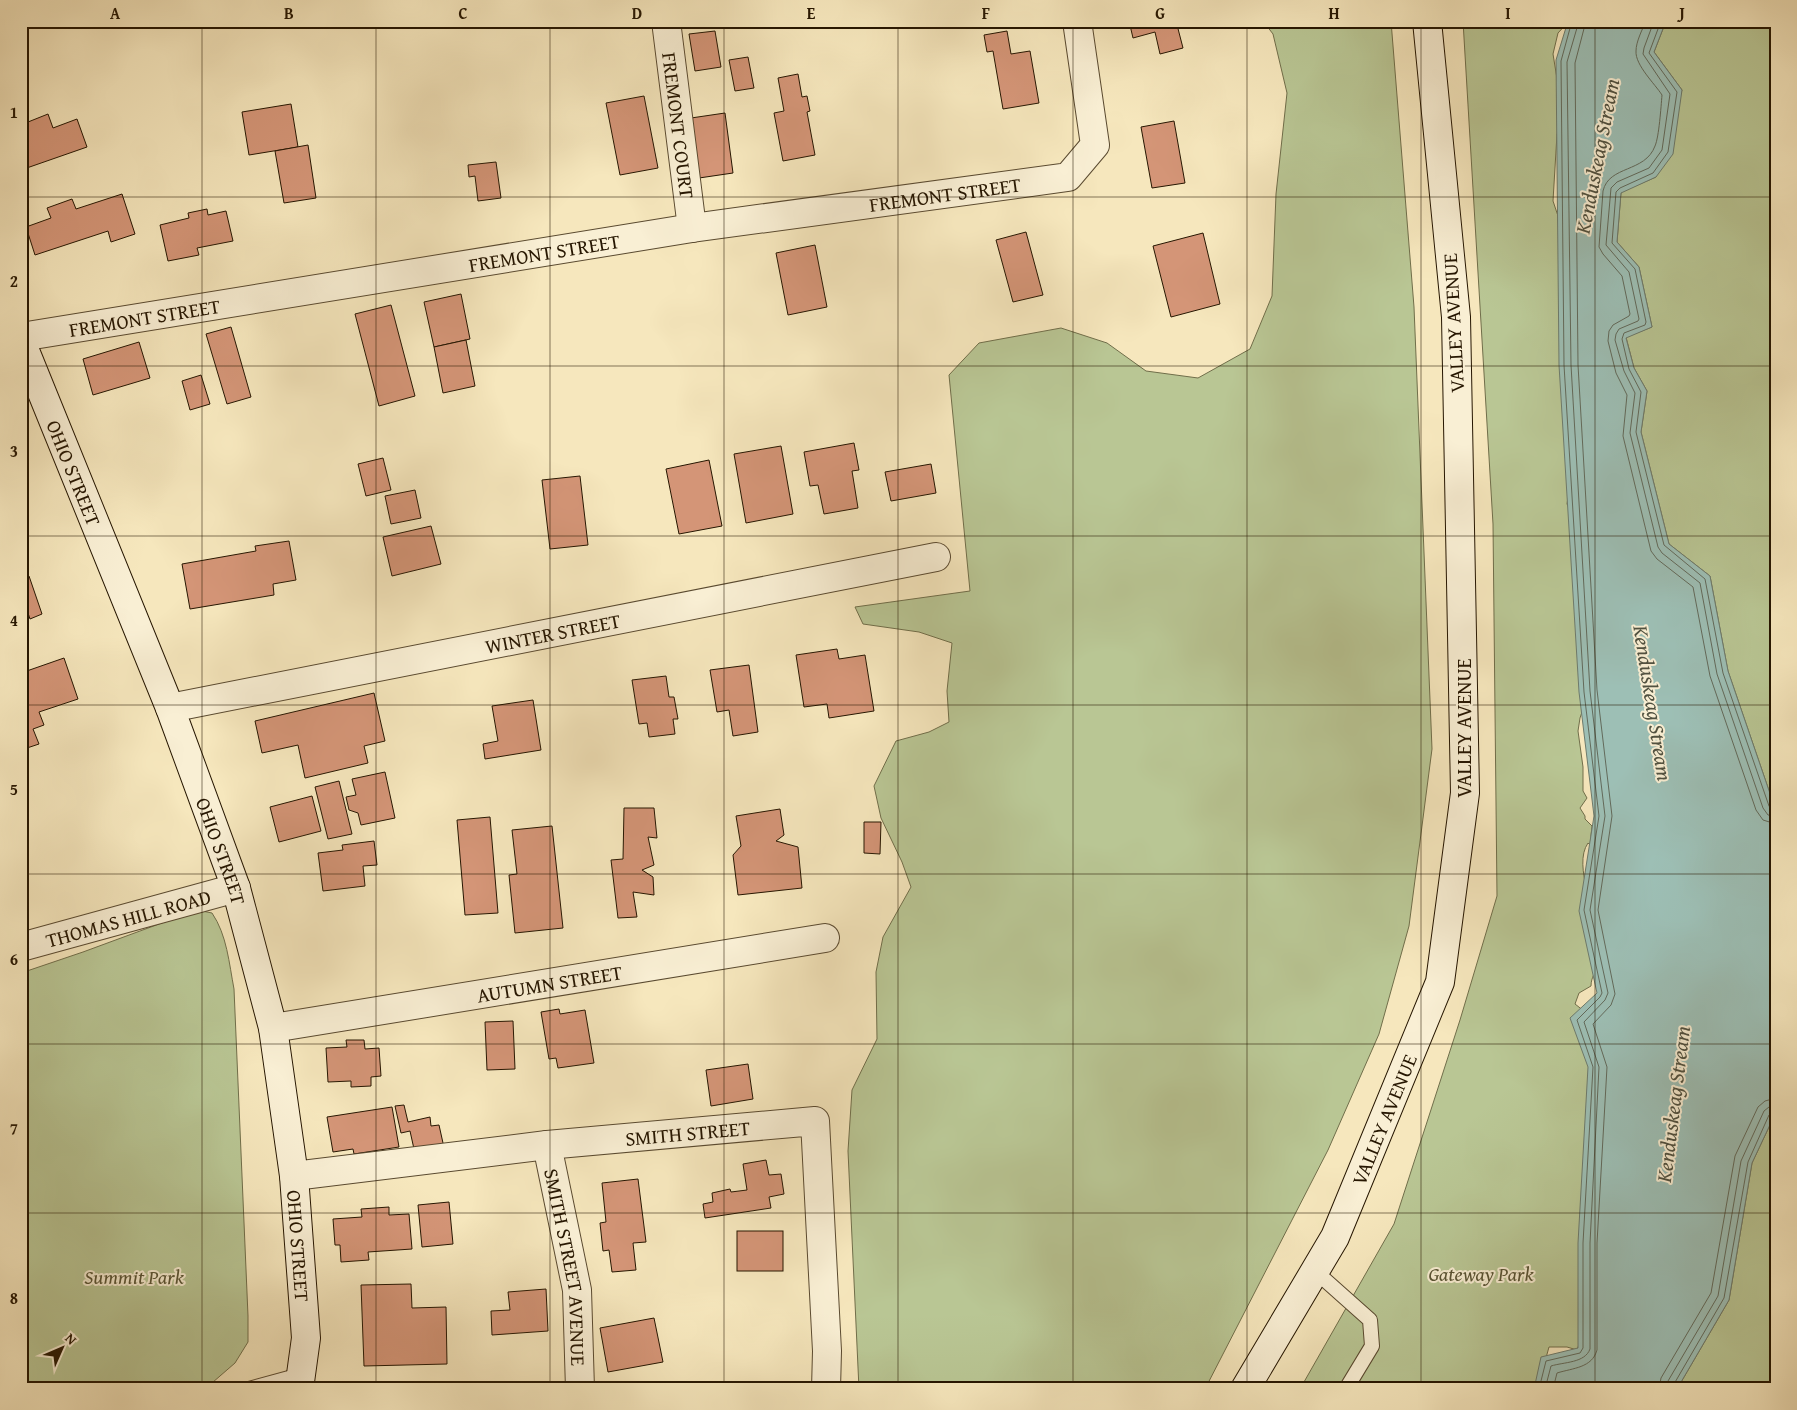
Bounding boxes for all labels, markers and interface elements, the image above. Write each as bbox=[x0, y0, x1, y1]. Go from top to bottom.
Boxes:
text: A bbox=[110, 1, 121, 25]
text: B bbox=[284, 1, 294, 25]
text: C bbox=[458, 1, 468, 25]
text: D bbox=[632, 1, 642, 25]
text: E bbox=[807, 1, 816, 25]
text: F bbox=[982, 1, 990, 25]
text: G bbox=[1155, 1, 1165, 25]
text: H bbox=[1328, 1, 1340, 25]
text: I bbox=[1505, 1, 1511, 25]
text: J bbox=[1676, 1, 1685, 25]
street label: FREMONT COURT bbox=[656, 50, 703, 200]
water label: Kenduskeag Stream bbox=[1567, 76, 1627, 237]
text: 1 bbox=[10, 100, 18, 124]
street label: FREMONT STREET bbox=[867, 169, 1022, 218]
street label: FREMONT STREET bbox=[466, 225, 622, 279]
street label: VALLEY AVENUE bbox=[1435, 253, 1471, 393]
text: 2 bbox=[10, 269, 18, 293]
street label: FREMONT STREET bbox=[67, 290, 222, 344]
street label: OHIO STREET bbox=[40, 415, 109, 530]
text: 3 bbox=[10, 439, 18, 463]
street label: WINTER STREET bbox=[482, 605, 623, 660]
text: 4 bbox=[10, 608, 18, 632]
water label: Kenduskeag Stream bbox=[1625, 622, 1681, 783]
street label: VALLEY AVENUE bbox=[1449, 658, 1478, 798]
text: 5 bbox=[10, 777, 18, 801]
street label: OHIO STREET bbox=[189, 793, 254, 907]
street label: THOMAS HILL ROAD bbox=[42, 881, 214, 954]
text: 6 bbox=[10, 947, 18, 971]
street label: AUTUMN STREET bbox=[475, 957, 624, 1009]
water label: Kenduskeag Stream bbox=[1648, 1024, 1698, 1185]
street label: VALLEY AVENUE bbox=[1344, 1049, 1423, 1189]
street label: SMITH STREET bbox=[624, 1112, 751, 1152]
text: 7 bbox=[10, 1116, 18, 1140]
street label: SMITH STREET AVENUE bbox=[538, 1166, 594, 1366]
street label: OHIO STREET bbox=[281, 1189, 318, 1303]
park label: Gateway Park bbox=[1428, 1259, 1534, 1288]
park label: Summit Park bbox=[84, 1262, 185, 1291]
text: 8 bbox=[10, 1286, 18, 1310]
north arrow bbox=[38, 1322, 88, 1372]
text: N bbox=[61, 1328, 82, 1350]

